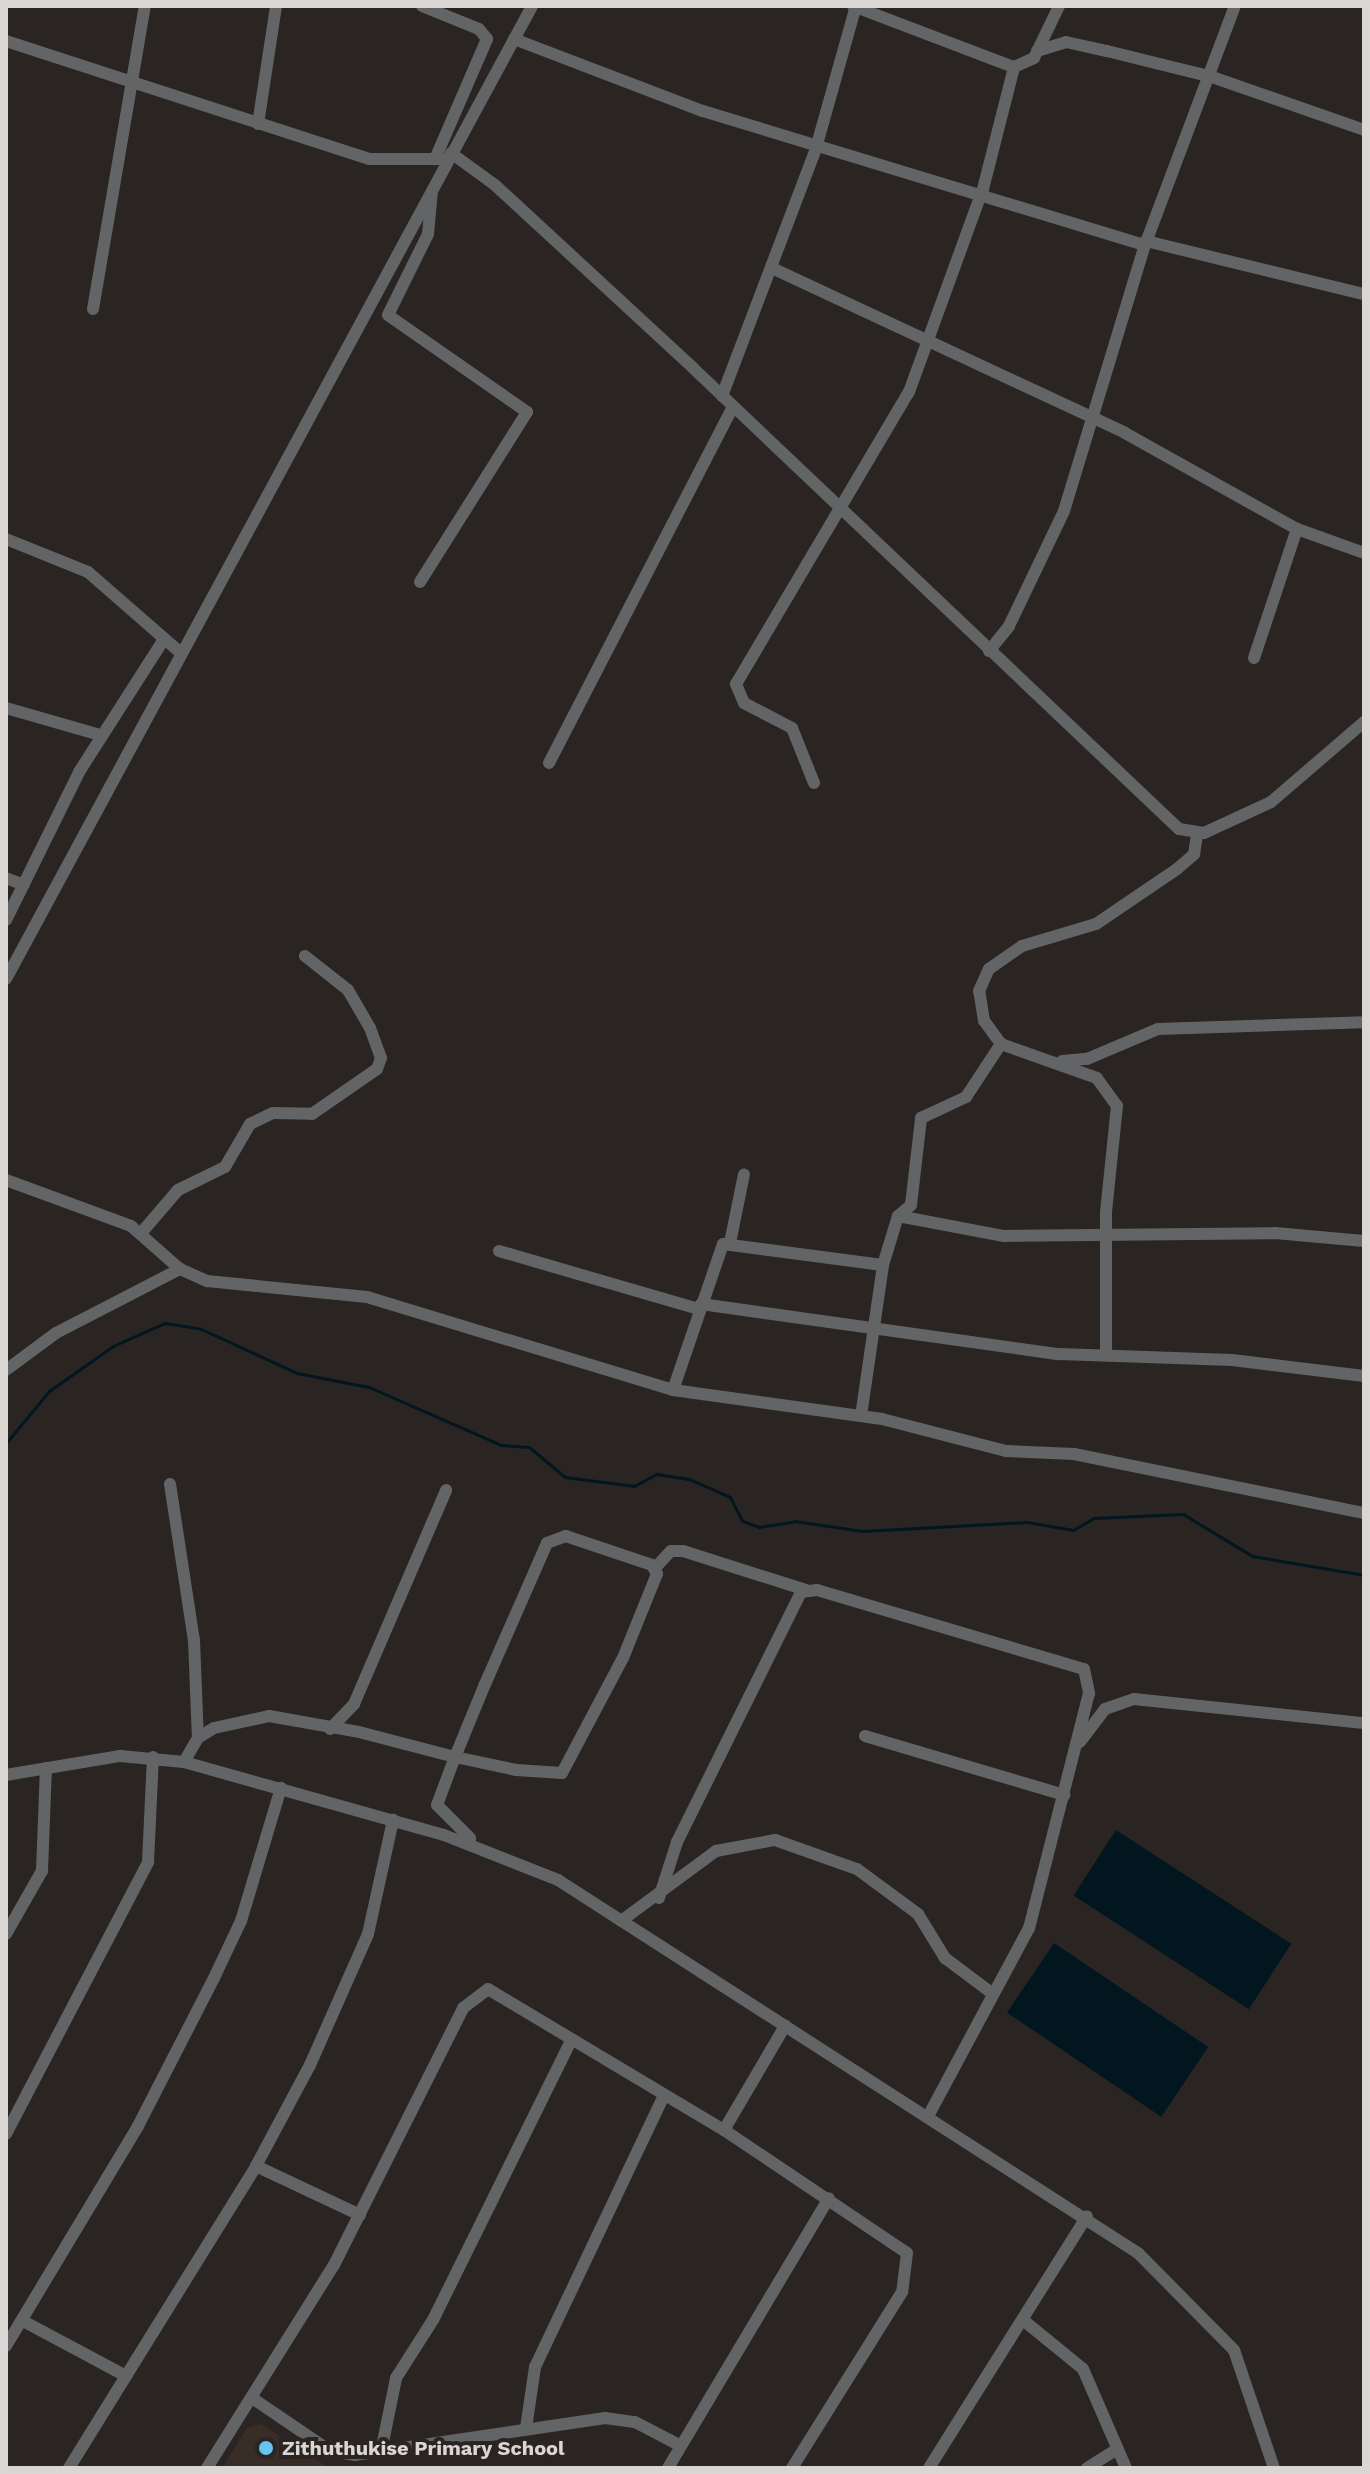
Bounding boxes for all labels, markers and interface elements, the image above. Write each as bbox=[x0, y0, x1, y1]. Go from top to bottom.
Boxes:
place label: Zithuthukise Primary School bbox=[282, 2436, 565, 2460]
marker: Zithuthukise Primary School bbox=[257, 2439, 275, 2457]

